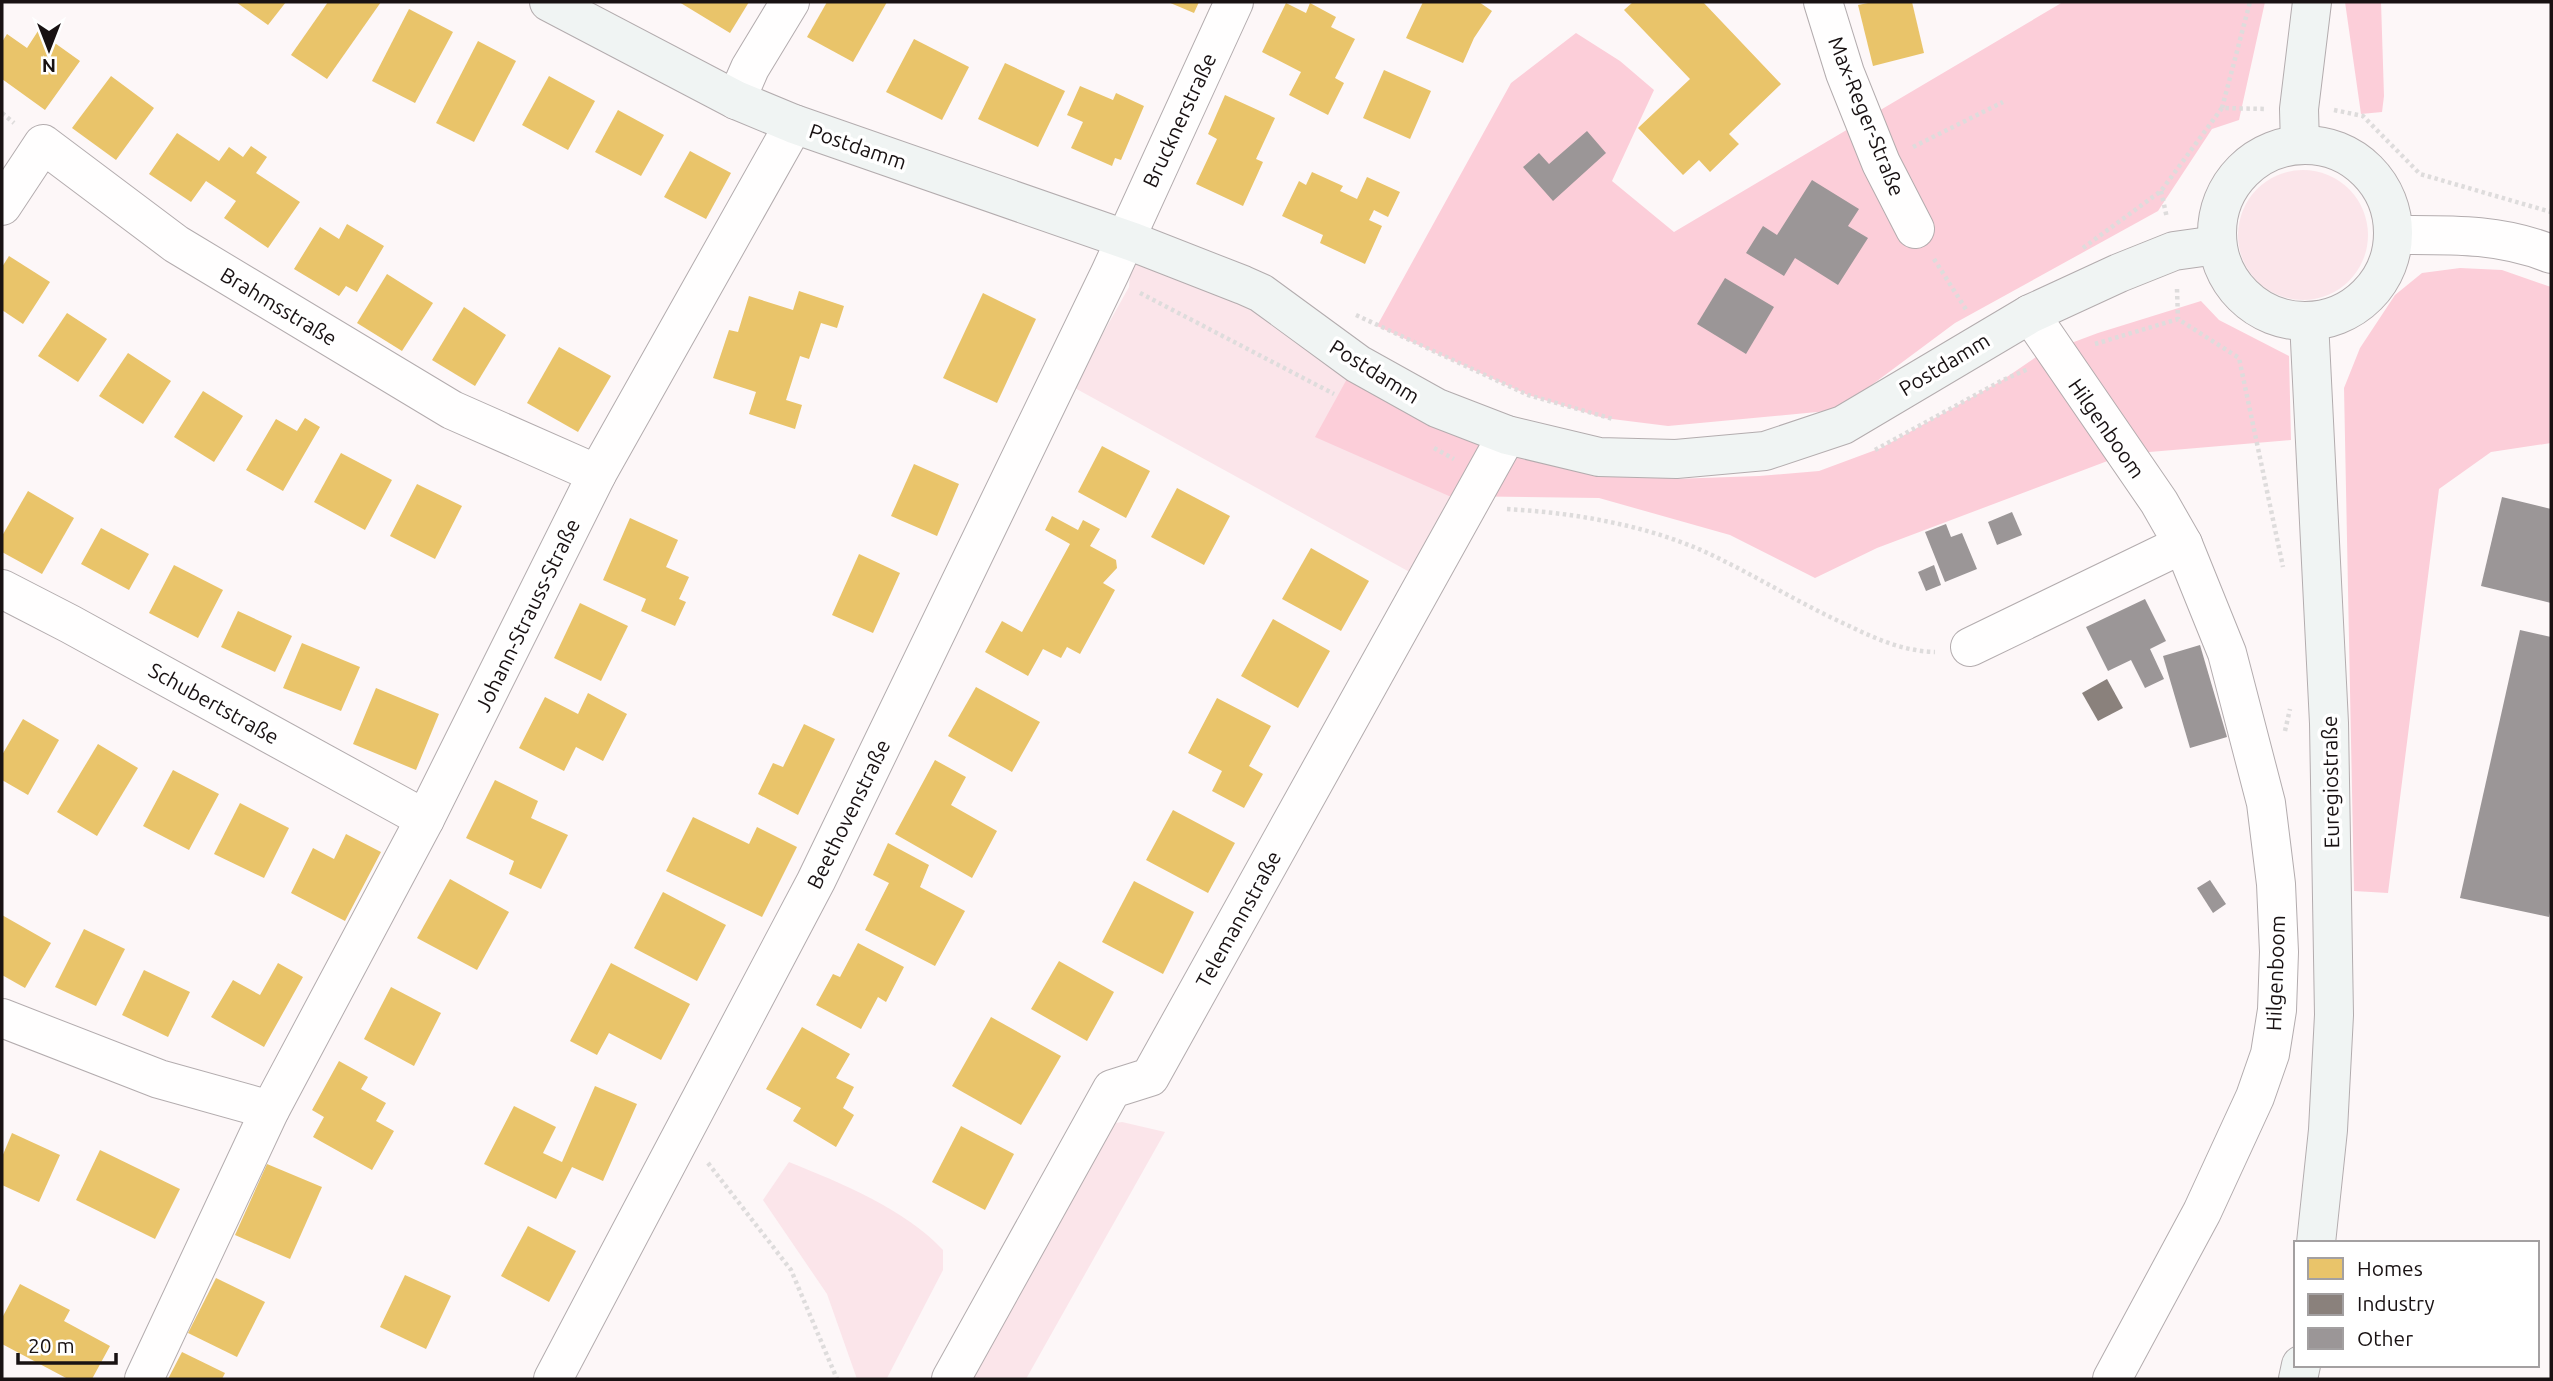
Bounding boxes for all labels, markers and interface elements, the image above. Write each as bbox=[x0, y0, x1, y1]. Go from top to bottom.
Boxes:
north arrow bbox=[14, 14, 84, 84]
street label: Max-Reger-Straße bbox=[1824, 33, 1910, 199]
street label: Brucknerstraße bbox=[1137, 49, 1221, 191]
text: N bbox=[42, 55, 56, 77]
street label: Postdamm bbox=[806, 118, 910, 174]
street label: Brahmsstraße bbox=[216, 262, 342, 350]
street label: Postdamm bbox=[1894, 328, 1994, 400]
street label: Postdamm bbox=[1326, 334, 1424, 408]
street label: Hilgenboom bbox=[2064, 374, 2150, 482]
street label: Johann-Strauss-Straße bbox=[470, 514, 584, 716]
street label: Schubertstraße bbox=[145, 657, 283, 749]
street label: Euregiostraße bbox=[2317, 715, 2343, 849]
street label: Beethovenstraße bbox=[801, 735, 895, 893]
street label: Telemannstraße bbox=[1191, 846, 1285, 992]
street label: Hilgenboom bbox=[2261, 915, 2289, 1031]
legend bbox=[2294, 1241, 2539, 1367]
text: Homes bbox=[2357, 1256, 2423, 1280]
text: Industry bbox=[2357, 1291, 2435, 1315]
scale bar bbox=[18, 1322, 116, 1366]
text: Other bbox=[2357, 1326, 2413, 1350]
text: 20 m bbox=[28, 1333, 75, 1357]

